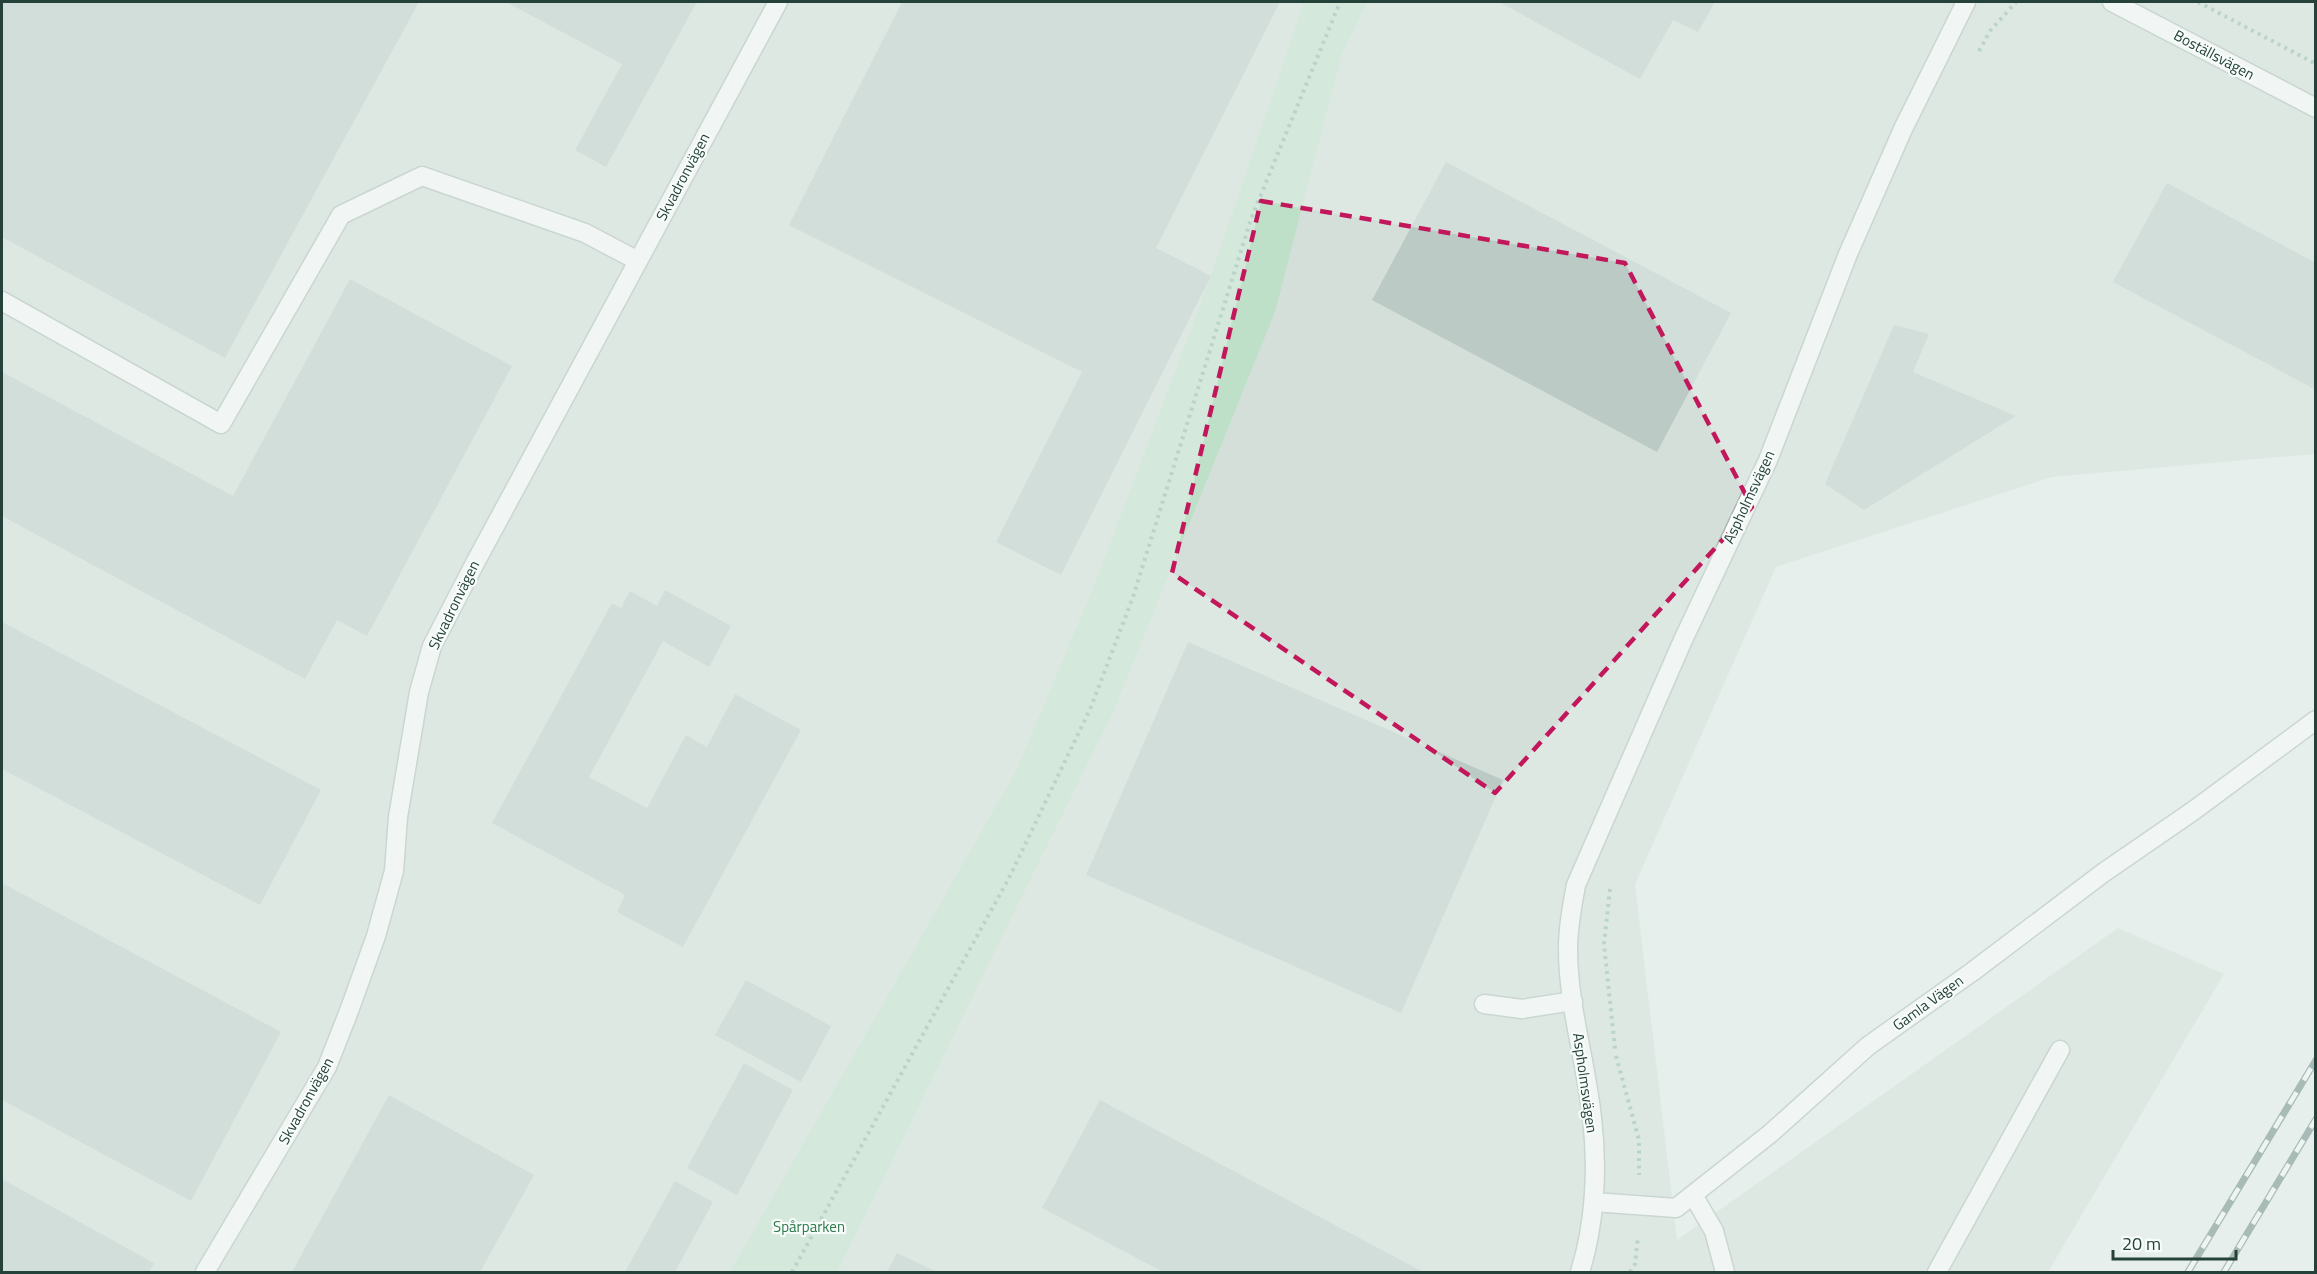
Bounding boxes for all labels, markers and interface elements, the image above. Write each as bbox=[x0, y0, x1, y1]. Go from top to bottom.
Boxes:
street label: Boställsvägen bbox=[2170, 24, 2259, 86]
street label: Skvadronvägen bbox=[650, 129, 715, 225]
street label: Aspholmsvägen bbox=[1717, 446, 1780, 547]
street label: Skvadronvägen bbox=[422, 556, 485, 653]
street label: Gamla Vägen bbox=[1887, 969, 1968, 1036]
street label: Aspholmsvägen bbox=[1567, 1032, 1604, 1134]
street label: Skvadronvägen bbox=[272, 1053, 339, 1149]
park label: Spårparken bbox=[773, 1215, 845, 1238]
scale bar bbox=[2113, 1223, 2236, 1261]
text: 20 m bbox=[2122, 1230, 2161, 1257]

